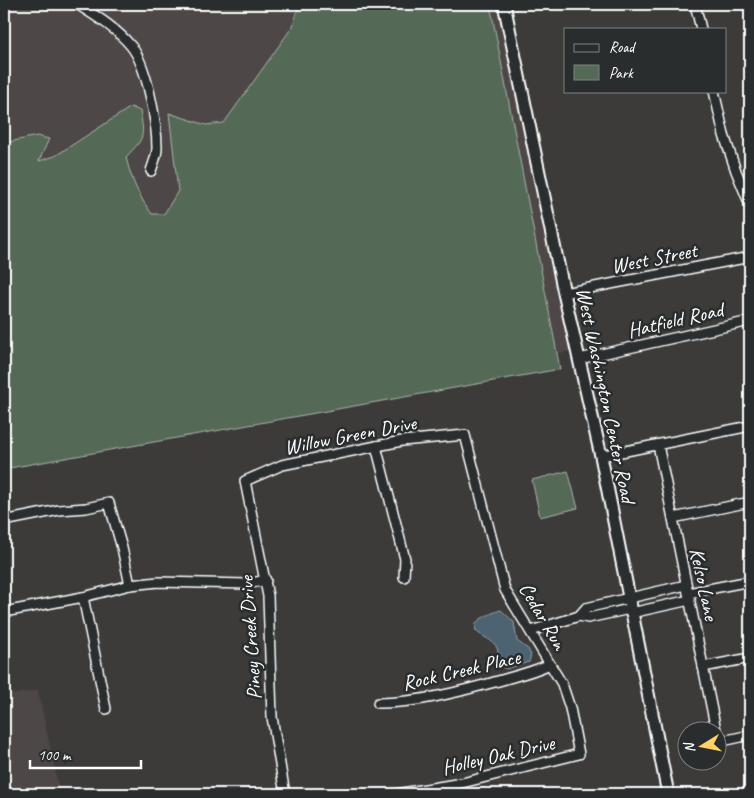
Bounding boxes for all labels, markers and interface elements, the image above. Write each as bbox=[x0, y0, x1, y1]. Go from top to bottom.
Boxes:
legend bbox=[564, 28, 726, 92]
text: Road bbox=[609, 38, 636, 57]
text: Park bbox=[609, 64, 634, 83]
street label: West Street bbox=[609, 237, 701, 279]
street label: West Washington Center Road bbox=[570, 285, 642, 508]
street label: Hatfield Road bbox=[625, 296, 729, 344]
street label: Willow Green Drive bbox=[282, 409, 419, 460]
street label: Kelso Lane bbox=[684, 545, 725, 625]
street label: Piney Creek Drive bbox=[233, 574, 267, 701]
street label: Cedar Run bbox=[513, 578, 573, 656]
street label: Rock Creek Place bbox=[400, 644, 524, 696]
north arrow bbox=[676, 720, 726, 770]
street label: Holley Oak Drive bbox=[439, 729, 558, 781]
scale bar bbox=[30, 738, 141, 770]
text: N bbox=[680, 740, 699, 754]
text: 100 m bbox=[38, 746, 72, 765]

